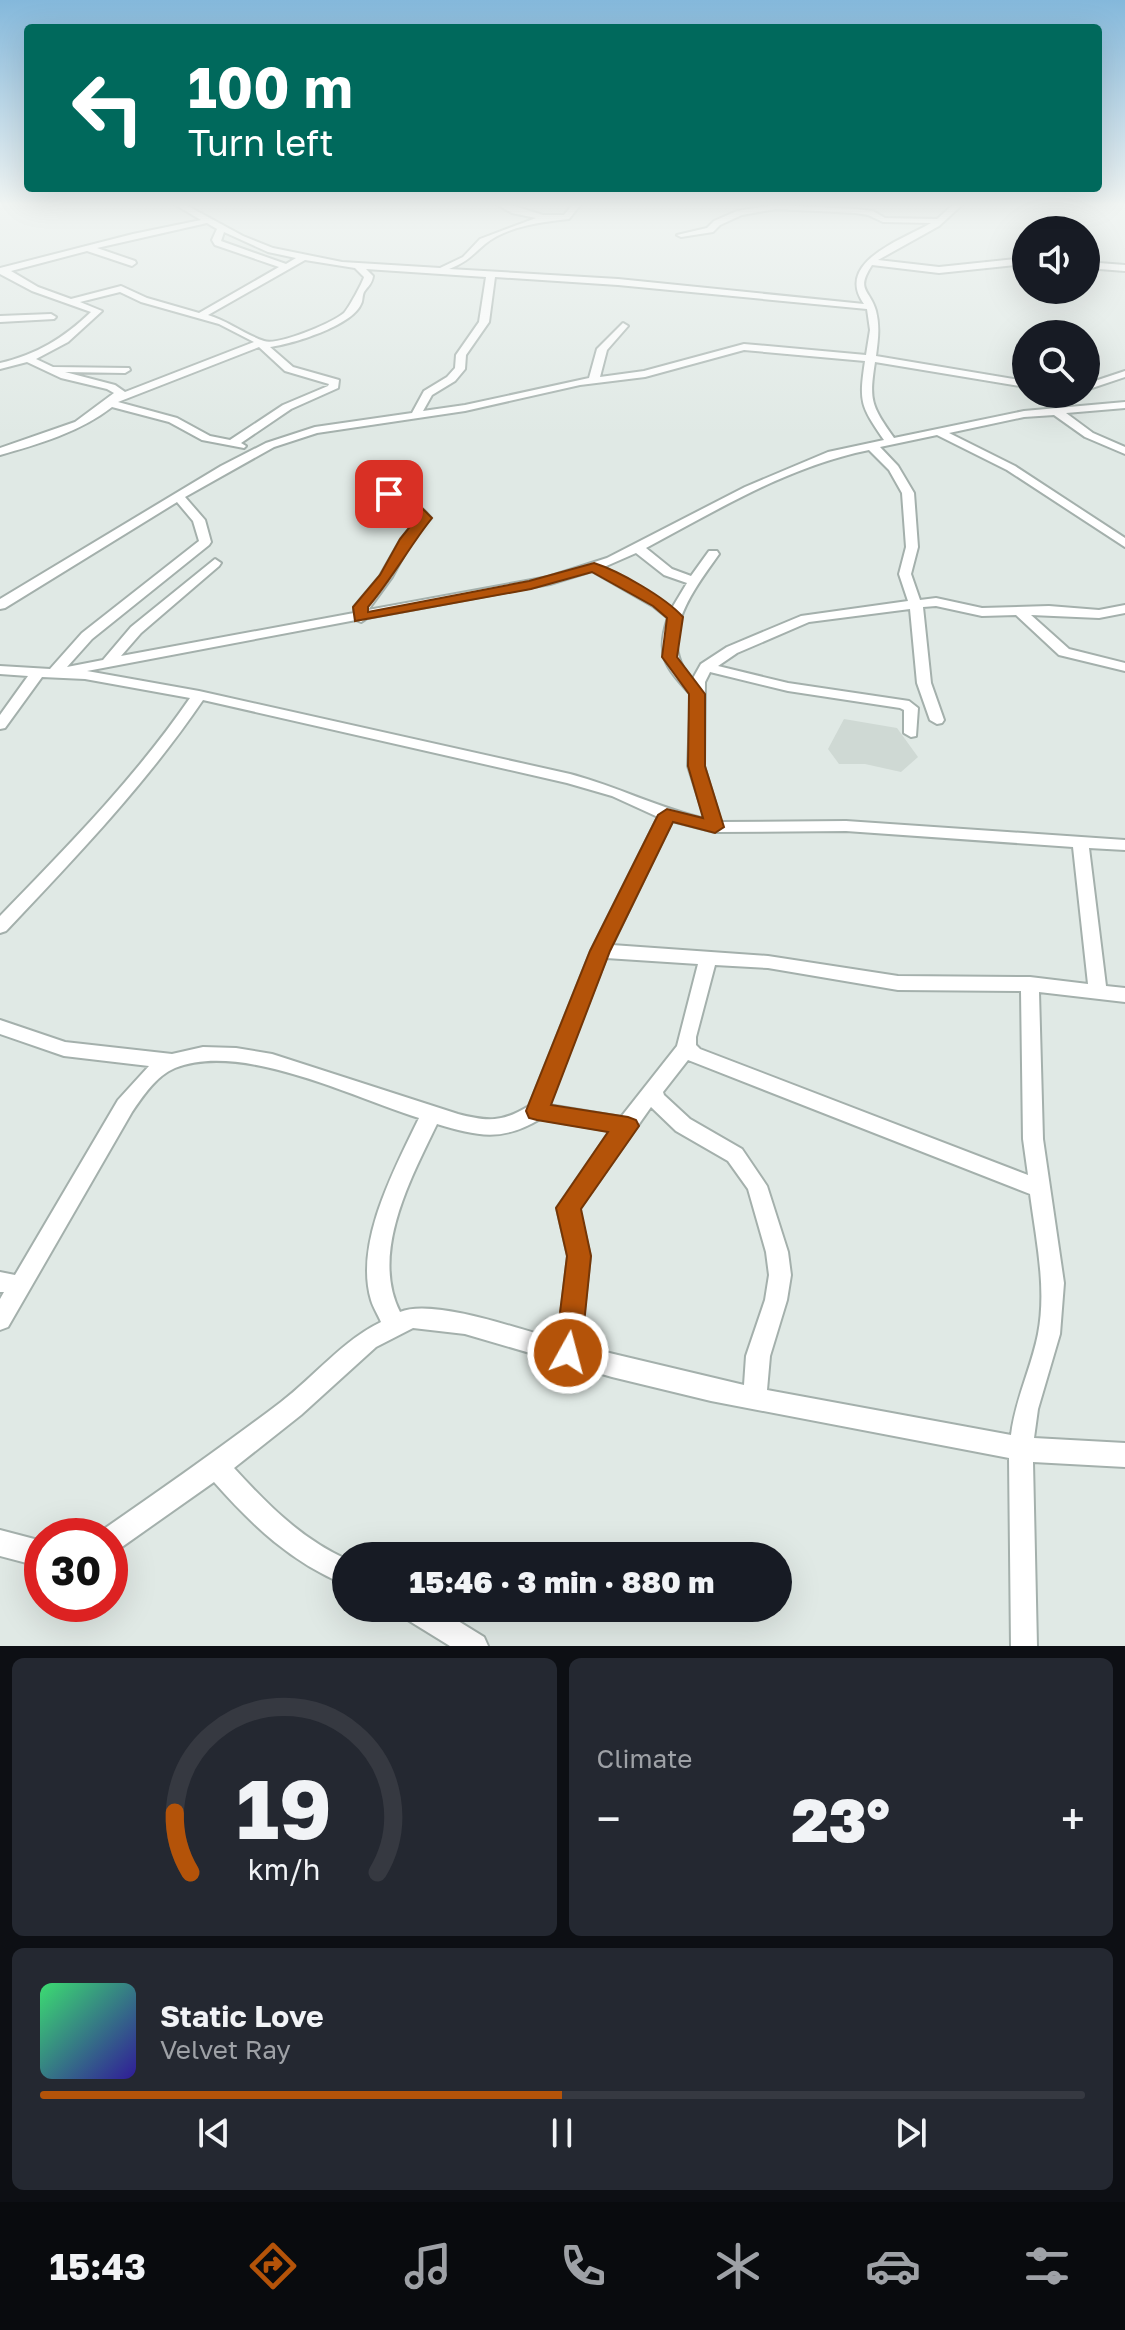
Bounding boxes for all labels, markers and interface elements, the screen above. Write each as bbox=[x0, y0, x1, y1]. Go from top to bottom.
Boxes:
text: 100 m bbox=[188, 53, 353, 120]
icon: left bbox=[56, 56, 160, 160]
text: Turn left bbox=[188, 121, 334, 164]
map controls bbox=[1012, 216, 1100, 408]
button: sound bbox=[1012, 216, 1100, 304]
button: search bbox=[1012, 320, 1100, 408]
pin bbox=[355, 460, 423, 528]
icon: arrive bbox=[367, 472, 411, 516]
position arrow bbox=[526, 1311, 610, 1395]
speed limit sign: 30 bbox=[24, 1518, 128, 1622]
text: 15:46 · 3 min · 880 m bbox=[410, 1564, 714, 1600]
text: Climate bbox=[597, 1743, 692, 1774]
text: 19 bbox=[236, 1757, 332, 1857]
text: 23° bbox=[792, 1783, 890, 1855]
text: − bbox=[597, 1792, 621, 1845]
text: + bbox=[1061, 1792, 1085, 1845]
text: km/h bbox=[248, 1852, 321, 1886]
text: Static Love bbox=[160, 1998, 324, 2034]
text: Velvet Ray bbox=[160, 2034, 291, 2065]
icon: previous bbox=[192, 2111, 236, 2155]
icon: pause bbox=[540, 2111, 584, 2155]
icon: next bbox=[889, 2111, 933, 2155]
icon: directions bbox=[245, 2238, 301, 2294]
icon: music bbox=[400, 2238, 456, 2294]
icon: phone bbox=[555, 2238, 611, 2294]
icon: climate bbox=[710, 2238, 766, 2294]
icon: car bbox=[865, 2238, 921, 2294]
icon: filters bbox=[1019, 2238, 1075, 2294]
text: 15:43 bbox=[49, 2245, 146, 2288]

